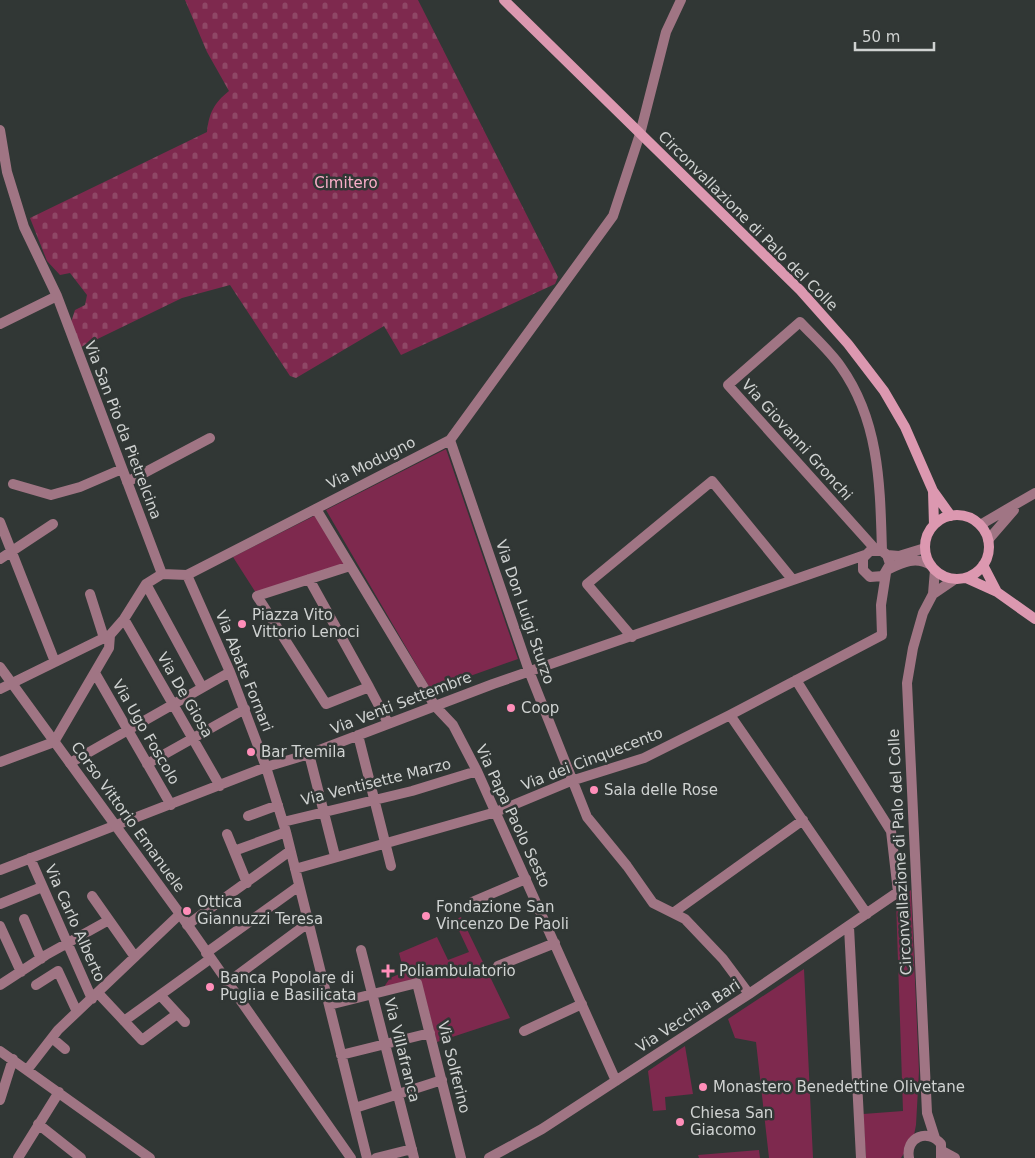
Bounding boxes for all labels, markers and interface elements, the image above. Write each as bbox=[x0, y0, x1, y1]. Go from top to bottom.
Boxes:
scale bar bbox=[855, 20, 934, 52]
text: 50 m bbox=[862, 28, 900, 46]
street label: Circonvallazione di Palo del Colle bbox=[654, 127, 842, 315]
park label: Cimitero bbox=[314, 174, 378, 192]
street label: Via San Pio da Pietrelcina bbox=[81, 338, 165, 522]
street label: Via Giovanni Gronchi bbox=[738, 376, 856, 504]
street label: Via Modugno bbox=[324, 433, 418, 493]
street label: Via Don Luigi Sturzo bbox=[492, 537, 558, 687]
place label: Piazza Vito Vittorio Lenoci bbox=[252, 606, 360, 641]
street label: Via Abate Fornari bbox=[211, 608, 277, 734]
marker: Piazza Vito Vittorio Lenoci bbox=[236, 618, 248, 630]
street label: Via De Giosa bbox=[153, 649, 217, 741]
street label: Via Venti Settembre bbox=[328, 668, 474, 738]
street label: Via Ugo Foscolo bbox=[109, 676, 183, 788]
place label: Coop bbox=[521, 699, 559, 717]
marker: Coop bbox=[505, 702, 517, 714]
street label: Via dei Cinquecento bbox=[519, 724, 665, 794]
street label: Circonvallazione di Palo del Colle bbox=[885, 728, 915, 976]
street label: Corso Vittorio Emanuele bbox=[67, 738, 189, 896]
street label: Via Papa Paolo Sesto bbox=[472, 742, 554, 890]
place label: Bar Tremila bbox=[261, 743, 346, 761]
marker: Bar Tremila bbox=[245, 746, 257, 758]
street label: Via Ventisette Marzo bbox=[299, 755, 453, 809]
place label: Sala delle Rose bbox=[604, 781, 718, 799]
marker: Sala delle Rose bbox=[588, 784, 600, 796]
street label: Via Carlo Alberto bbox=[41, 862, 109, 984]
place label: Ottica Giannuzzi Teresa bbox=[197, 893, 323, 928]
place label: Fondazione San Vincenzo De Paoli bbox=[436, 898, 569, 933]
marker: Ottica Giannuzzi Teresa bbox=[181, 905, 193, 917]
marker: Fondazione San Vincenzo De Paoli bbox=[420, 910, 432, 922]
place label: Poliambulatorio bbox=[399, 962, 516, 980]
marker: Poliambulatorio bbox=[381, 964, 395, 978]
place label: Banca Popolare di Puglia e Basilicata bbox=[220, 969, 356, 1004]
street label: Via Vecchia Bari bbox=[633, 976, 743, 1056]
marker: Banca Popolare di Puglia e Basilicata bbox=[204, 981, 216, 993]
street label: Via Villafranca bbox=[380, 996, 424, 1104]
street label: Via Solferino bbox=[434, 1019, 474, 1115]
place label: Monastero Benedettine Olivetane bbox=[713, 1078, 965, 1096]
marker: Monastero Benedettine Olivetane bbox=[697, 1081, 709, 1093]
place label: Chiesa San Giacomo bbox=[690, 1104, 773, 1139]
marker: Chiesa San Giacomo bbox=[674, 1116, 686, 1128]

